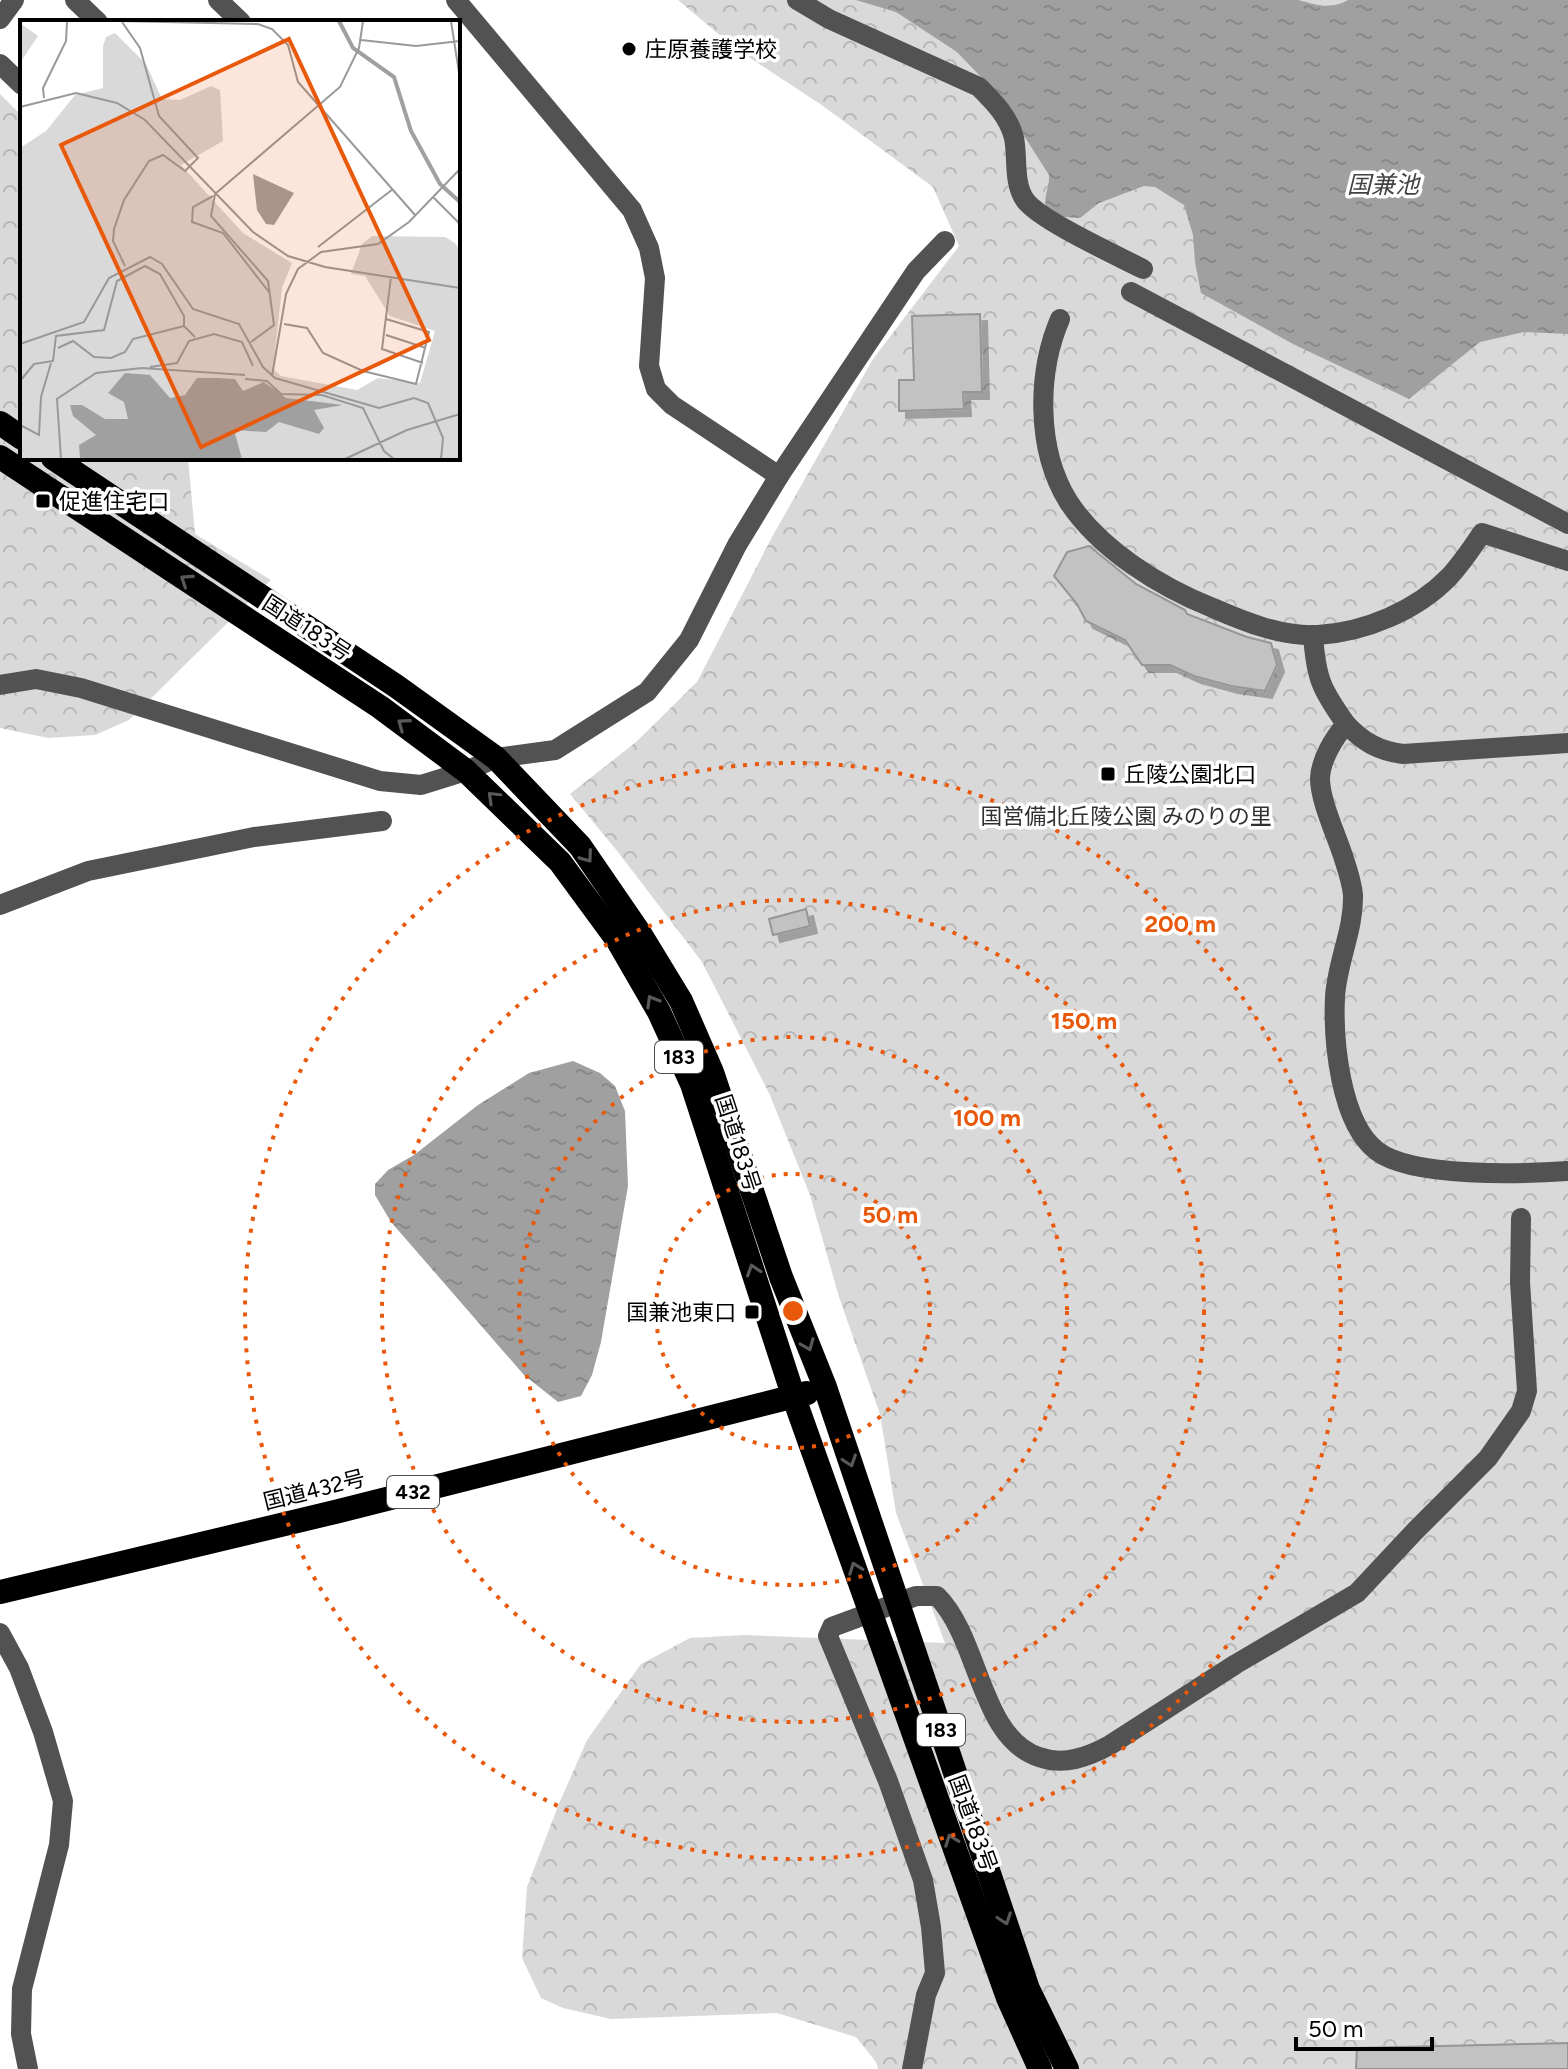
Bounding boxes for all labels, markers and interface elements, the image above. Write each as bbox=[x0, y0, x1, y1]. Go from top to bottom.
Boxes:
inset map bbox=[20, 20, 460, 460]
place label: 庄原養護学校 bbox=[645, 36, 777, 63]
marker: 庄原養護学校 bbox=[620, 40, 638, 58]
water label: 国兼池 bbox=[1347, 170, 1421, 199]
place label: 促進住宅口 bbox=[59, 488, 169, 515]
marker: 促進住宅口 bbox=[34, 492, 52, 510]
one-way arrow bbox=[181, 575, 195, 590]
street label: 国道183号 bbox=[257, 589, 357, 667]
one-way arrow bbox=[397, 720, 412, 734]
place label: 丘陵公園北口 bbox=[1124, 761, 1256, 788]
marker: 丘陵公園北口 bbox=[1099, 765, 1117, 783]
one-way arrow bbox=[488, 792, 502, 807]
park label: 国営備北丘陵公園 みのりの里 bbox=[980, 803, 1272, 830]
one-way arrow bbox=[577, 848, 591, 862]
text: 200 m bbox=[1144, 909, 1216, 938]
one-way arrow bbox=[646, 995, 662, 1010]
text: 150 m bbox=[1051, 1006, 1117, 1035]
road number: 183 bbox=[655, 1041, 703, 1073]
street label: 国道183号 bbox=[710, 1091, 766, 1195]
text: 100 m bbox=[953, 1103, 1021, 1132]
text: 50 m bbox=[862, 1200, 918, 1229]
one-way arrow bbox=[746, 1264, 762, 1278]
centre of rings bbox=[779, 1297, 807, 1325]
place label: 国兼池東口 bbox=[626, 1299, 736, 1326]
marker: 国兼池東口 bbox=[743, 1303, 761, 1321]
one-way arrow bbox=[798, 1337, 815, 1351]
one-way arrow bbox=[840, 1453, 856, 1467]
street label: 国道432号 bbox=[260, 1464, 368, 1516]
road number: 432 bbox=[387, 1476, 439, 1508]
one-way arrow bbox=[848, 1562, 865, 1576]
road number: 183 bbox=[917, 1714, 965, 1746]
street label: 国道183号 bbox=[943, 1771, 1003, 1875]
one-way arrow bbox=[945, 1834, 961, 1848]
one-way arrow bbox=[995, 1911, 1011, 1925]
scale bar bbox=[1296, 2001, 1432, 2051]
text: 50 m bbox=[1308, 2014, 1364, 2043]

